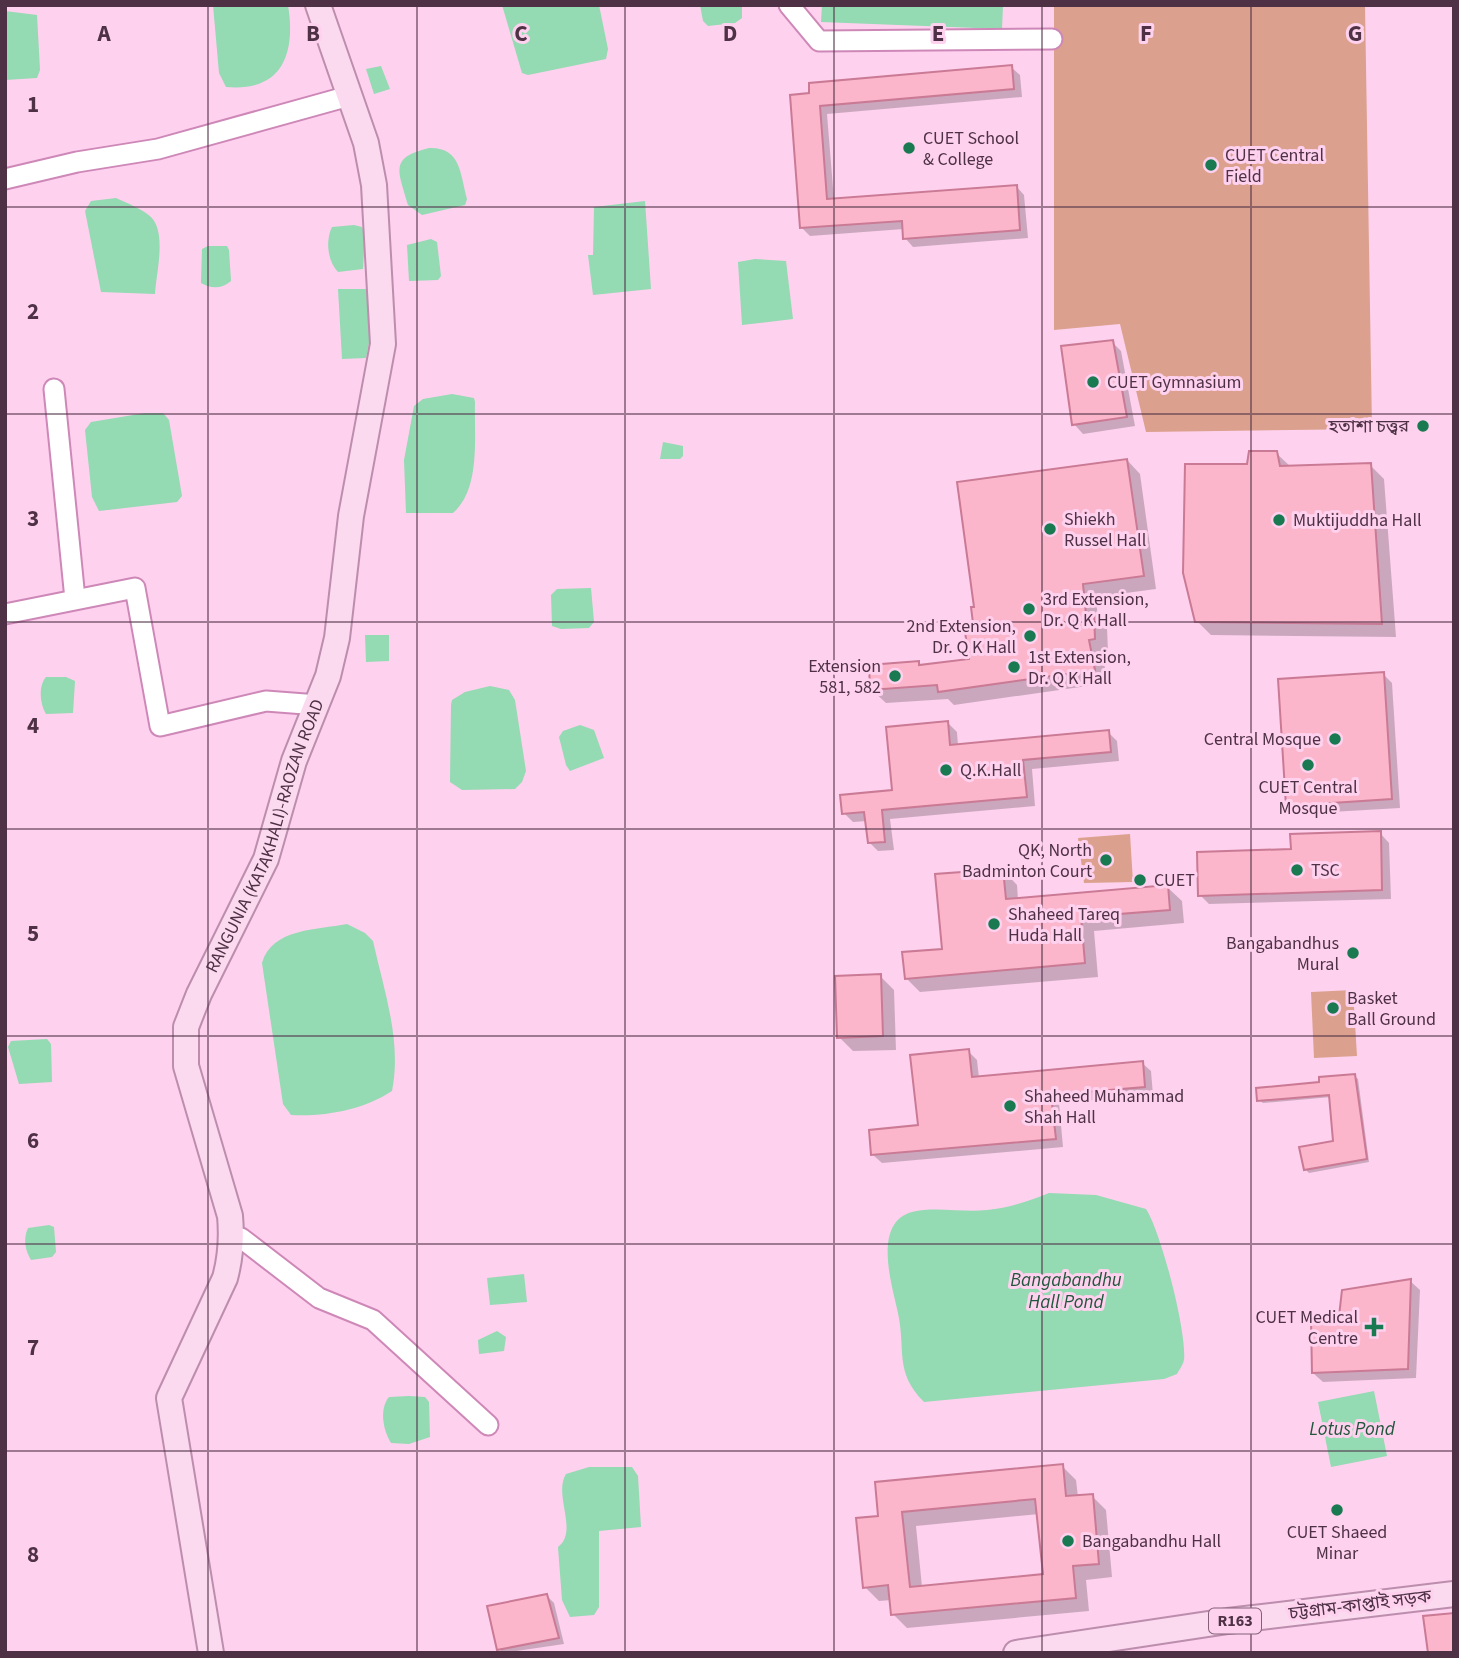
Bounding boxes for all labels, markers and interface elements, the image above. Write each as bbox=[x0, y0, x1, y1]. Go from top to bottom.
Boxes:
text: A bbox=[96, 17, 111, 50]
text: B bbox=[306, 17, 320, 50]
text: C bbox=[514, 17, 528, 50]
text: D bbox=[723, 17, 737, 50]
text: E bbox=[932, 17, 944, 50]
text: F bbox=[1140, 17, 1152, 50]
text: G bbox=[1348, 17, 1362, 50]
text: 1 bbox=[27, 88, 39, 121]
place label: CUET School & College bbox=[923, 126, 1019, 172]
marker: CUET School & College bbox=[901, 140, 917, 156]
place label: CUET Central Field bbox=[1225, 143, 1324, 189]
marker: CUET Central Field bbox=[1203, 157, 1219, 173]
text: 2 bbox=[27, 295, 39, 328]
place label: CUET Gymnasium bbox=[1107, 370, 1241, 395]
marker: CUET Gymnasium bbox=[1085, 374, 1101, 390]
place label: হতাশা চত্ত্বর bbox=[1327, 414, 1409, 439]
marker: হতাশা চত্ত্বর bbox=[1415, 418, 1431, 434]
text: 3 bbox=[27, 502, 39, 535]
place label: Shiekh Russel Hall bbox=[1064, 507, 1146, 553]
place label: Muktijuddha Hall bbox=[1293, 508, 1422, 533]
marker: Muktijuddha Hall bbox=[1271, 512, 1287, 528]
marker: Shiekh Russel Hall bbox=[1042, 521, 1058, 537]
place label: 3rd Extension, Dr. Q K Hall bbox=[1043, 587, 1149, 633]
marker: 3rd Extension, Dr. Q K Hall bbox=[1021, 601, 1037, 617]
place label: 2nd Extension, Dr. Q K Hall bbox=[906, 614, 1016, 660]
marker: 2nd Extension, Dr. Q K Hall bbox=[1022, 628, 1038, 644]
place label: 1st Extension, Dr. Q K Hall bbox=[1028, 645, 1131, 691]
place label: Extension 581, 582 bbox=[808, 654, 881, 700]
marker: 1st Extension, Dr. Q K Hall bbox=[1006, 659, 1022, 675]
marker: Extension 581, 582 bbox=[887, 668, 903, 684]
street label: RANGUNIA (KATAKHALI)-RAOZAN ROAD bbox=[199, 695, 330, 977]
text: 4 bbox=[27, 709, 39, 742]
place label: Central Mosque bbox=[1204, 727, 1321, 752]
marker: Central Mosque bbox=[1327, 731, 1343, 747]
marker: CUET Central Mosque bbox=[1300, 757, 1316, 773]
place label: Q.K.Hall bbox=[960, 758, 1021, 783]
marker: Q.K.Hall bbox=[938, 762, 954, 778]
place label: CUET Central Mosque bbox=[1259, 775, 1358, 821]
place label: QK, North Badminton Court bbox=[962, 838, 1092, 884]
marker: QK, North Badminton Court bbox=[1098, 852, 1114, 868]
place label: TSC bbox=[1311, 858, 1340, 883]
marker: TSC bbox=[1289, 862, 1305, 878]
place label: CUET bbox=[1154, 868, 1195, 893]
marker: CUET bbox=[1132, 872, 1148, 888]
place label: Shaheed Tareq Huda Hall bbox=[1008, 902, 1120, 948]
marker: Shaheed Tareq Huda Hall bbox=[986, 916, 1002, 932]
text: 5 bbox=[27, 917, 39, 950]
place label: Bangabandhus Mural bbox=[1226, 931, 1339, 977]
marker: Bangabandhus Mural bbox=[1345, 945, 1361, 961]
place label: Basket Ball Ground bbox=[1347, 986, 1436, 1032]
marker: Basket Ball Ground bbox=[1325, 1000, 1341, 1016]
place label: Shaheed Muhammad Shah Hall bbox=[1024, 1084, 1184, 1130]
marker: Shaheed Muhammad Shah Hall bbox=[1002, 1098, 1018, 1114]
text: 6 bbox=[27, 1124, 39, 1157]
water label: Bangabandhu Hall Pond bbox=[1010, 1267, 1122, 1316]
place label: CUET Medical Centre bbox=[1256, 1305, 1358, 1351]
marker: CUET Medical Centre bbox=[1364, 1317, 1384, 1337]
text: 7 bbox=[27, 1331, 39, 1364]
water label: Lotus Pond bbox=[1309, 1416, 1396, 1443]
marker: CUET Shaeed Minar bbox=[1329, 1502, 1345, 1518]
place label: CUET Shaeed Minar bbox=[1287, 1520, 1387, 1566]
place label: Bangabandhu Hall bbox=[1082, 1529, 1221, 1554]
marker: Bangabandhu Hall bbox=[1060, 1533, 1076, 1549]
text: 8 bbox=[27, 1538, 39, 1571]
street label: চট্টগ্রাম-কাপ্তাই সড়ক bbox=[1286, 1584, 1433, 1626]
road number: R163 bbox=[1209, 1609, 1261, 1634]

